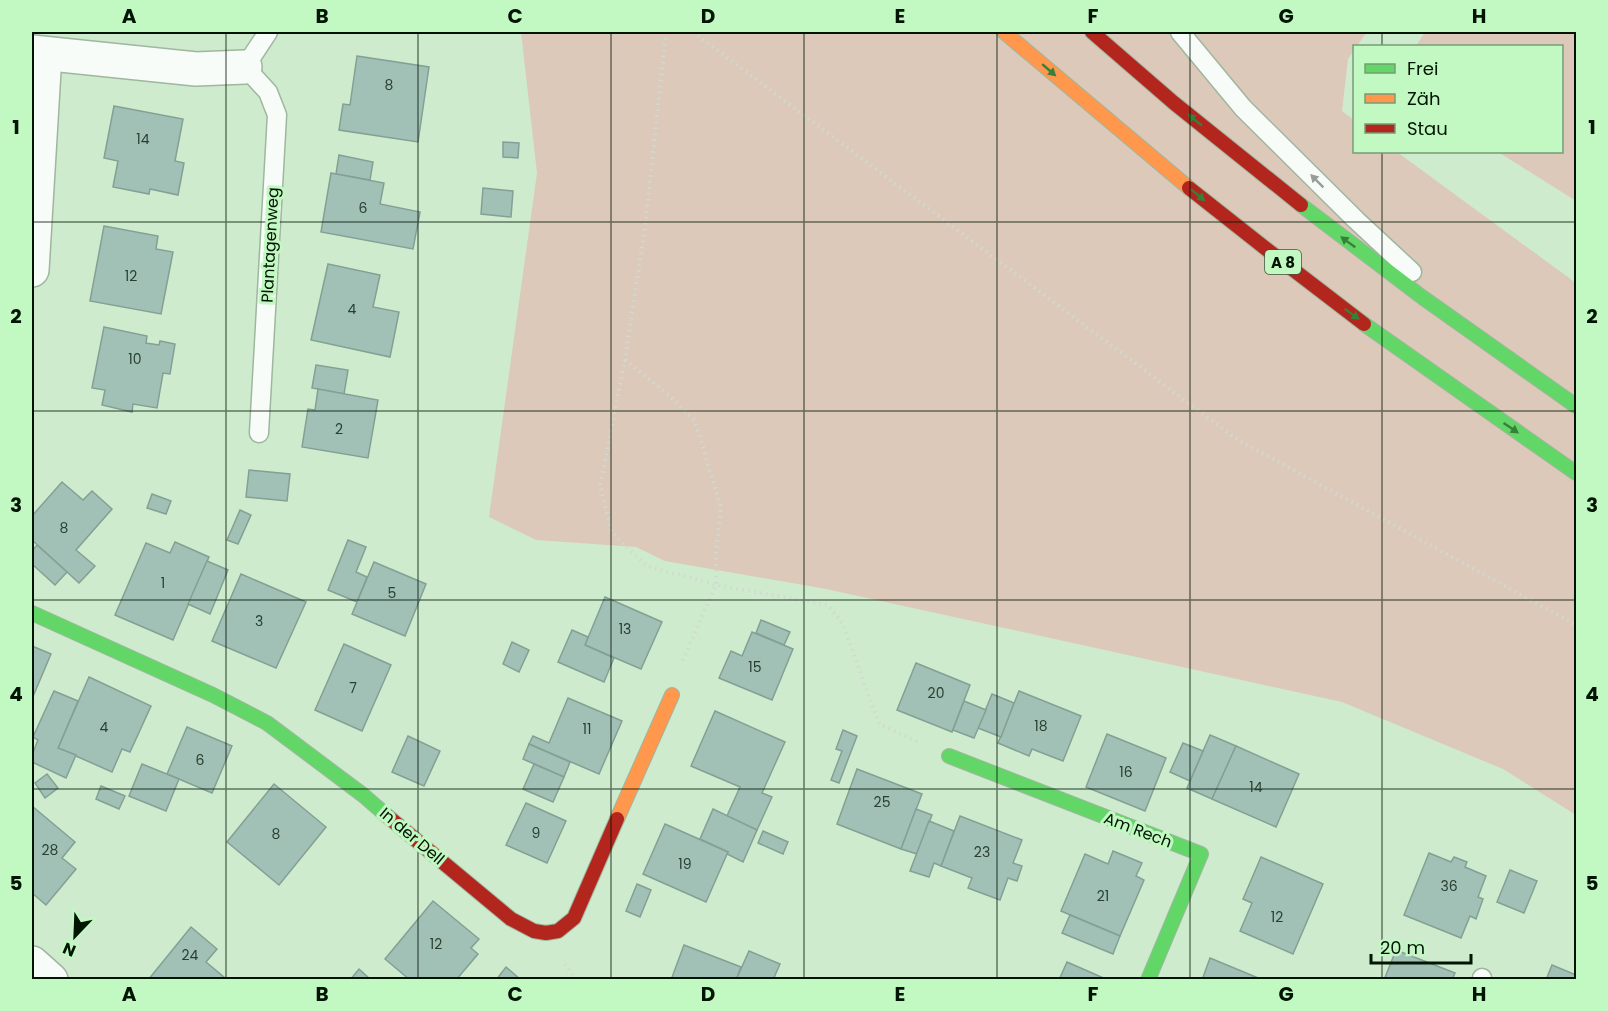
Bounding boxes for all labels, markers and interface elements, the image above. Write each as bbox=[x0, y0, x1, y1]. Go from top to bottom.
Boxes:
text: A bbox=[122, 2, 137, 30]
text: B bbox=[315, 2, 329, 30]
text: C bbox=[507, 2, 523, 30]
text: D bbox=[701, 2, 715, 30]
text: E bbox=[895, 2, 905, 30]
text: F bbox=[1088, 2, 1099, 30]
text: G bbox=[1278, 2, 1294, 30]
text: H bbox=[1472, 2, 1486, 30]
legend bbox=[1353, 45, 1563, 153]
text: Frei bbox=[1407, 56, 1438, 81]
one-way arrow bbox=[1041, 63, 1056, 76]
house number: 8 bbox=[385, 75, 394, 95]
text: Zäh bbox=[1407, 86, 1440, 111]
text: 1 bbox=[12, 113, 20, 141]
text: 1 bbox=[1588, 113, 1596, 141]
one-way arrow bbox=[1188, 115, 1203, 127]
text: Stau bbox=[1407, 116, 1448, 141]
house number: 14 bbox=[136, 129, 150, 149]
one-way arrow bbox=[1310, 174, 1325, 188]
street label: Plantagenweg bbox=[255, 187, 285, 303]
one-way arrow bbox=[1191, 188, 1206, 200]
house number: 6 bbox=[359, 198, 368, 218]
one-way arrow bbox=[1340, 236, 1356, 248]
road number: A 8 bbox=[1265, 250, 1301, 274]
house number: 12 bbox=[125, 266, 137, 286]
house number: 4 bbox=[348, 299, 357, 319]
text: 2 bbox=[10, 302, 22, 330]
text: 2 bbox=[1586, 302, 1598, 330]
one-way arrow bbox=[1344, 308, 1360, 320]
house number: 10 bbox=[128, 349, 142, 369]
house number: 2 bbox=[335, 419, 343, 439]
one-way arrow bbox=[1502, 422, 1518, 434]
text: 3 bbox=[10, 491, 22, 519]
text: 3 bbox=[1586, 491, 1598, 519]
house number: 8 bbox=[60, 518, 69, 538]
house number: 1 bbox=[161, 573, 165, 593]
house number: 5 bbox=[388, 583, 396, 603]
house number: 3 bbox=[255, 611, 263, 631]
house number: 13 bbox=[619, 619, 631, 639]
house number: 15 bbox=[748, 657, 762, 677]
house number: 7 bbox=[349, 678, 357, 698]
text: 4 bbox=[9, 680, 23, 708]
text: 4 bbox=[1585, 680, 1599, 708]
house number: 20 bbox=[928, 683, 944, 703]
house number: 18 bbox=[1034, 716, 1048, 736]
house number: 4 bbox=[100, 717, 109, 737]
house number: 11 bbox=[583, 719, 591, 739]
house number: 6 bbox=[196, 750, 205, 770]
house number: 16 bbox=[1119, 762, 1133, 782]
house number: 14 bbox=[1249, 777, 1263, 797]
house number: 25 bbox=[874, 792, 890, 812]
street label: In der Dell bbox=[375, 802, 449, 870]
street label: Am Rech bbox=[1101, 807, 1175, 853]
house number: 9 bbox=[532, 823, 540, 843]
house number: 8 bbox=[272, 824, 281, 844]
house number: 28 bbox=[42, 840, 59, 860]
house number: 23 bbox=[974, 842, 990, 862]
house number: 19 bbox=[678, 854, 692, 874]
text: 5 bbox=[10, 869, 23, 897]
text: 5 bbox=[1586, 869, 1599, 897]
house number: 36 bbox=[1440, 876, 1458, 896]
house number: 21 bbox=[1097, 886, 1109, 906]
north arrow bbox=[45, 906, 105, 966]
house number: 12 bbox=[1271, 907, 1283, 927]
scale bar bbox=[1371, 927, 1472, 965]
house number: 12 bbox=[430, 934, 442, 954]
text: 20 m bbox=[1380, 935, 1425, 960]
text: N bbox=[59, 936, 79, 962]
house number: 24 bbox=[182, 945, 199, 965]
text: A bbox=[122, 980, 137, 1008]
text: B bbox=[315, 980, 329, 1008]
text: C bbox=[507, 980, 523, 1008]
text: D bbox=[701, 980, 715, 1008]
text: E bbox=[895, 980, 905, 1008]
text: F bbox=[1088, 980, 1099, 1008]
text: G bbox=[1278, 980, 1294, 1008]
text: H bbox=[1472, 980, 1486, 1008]

